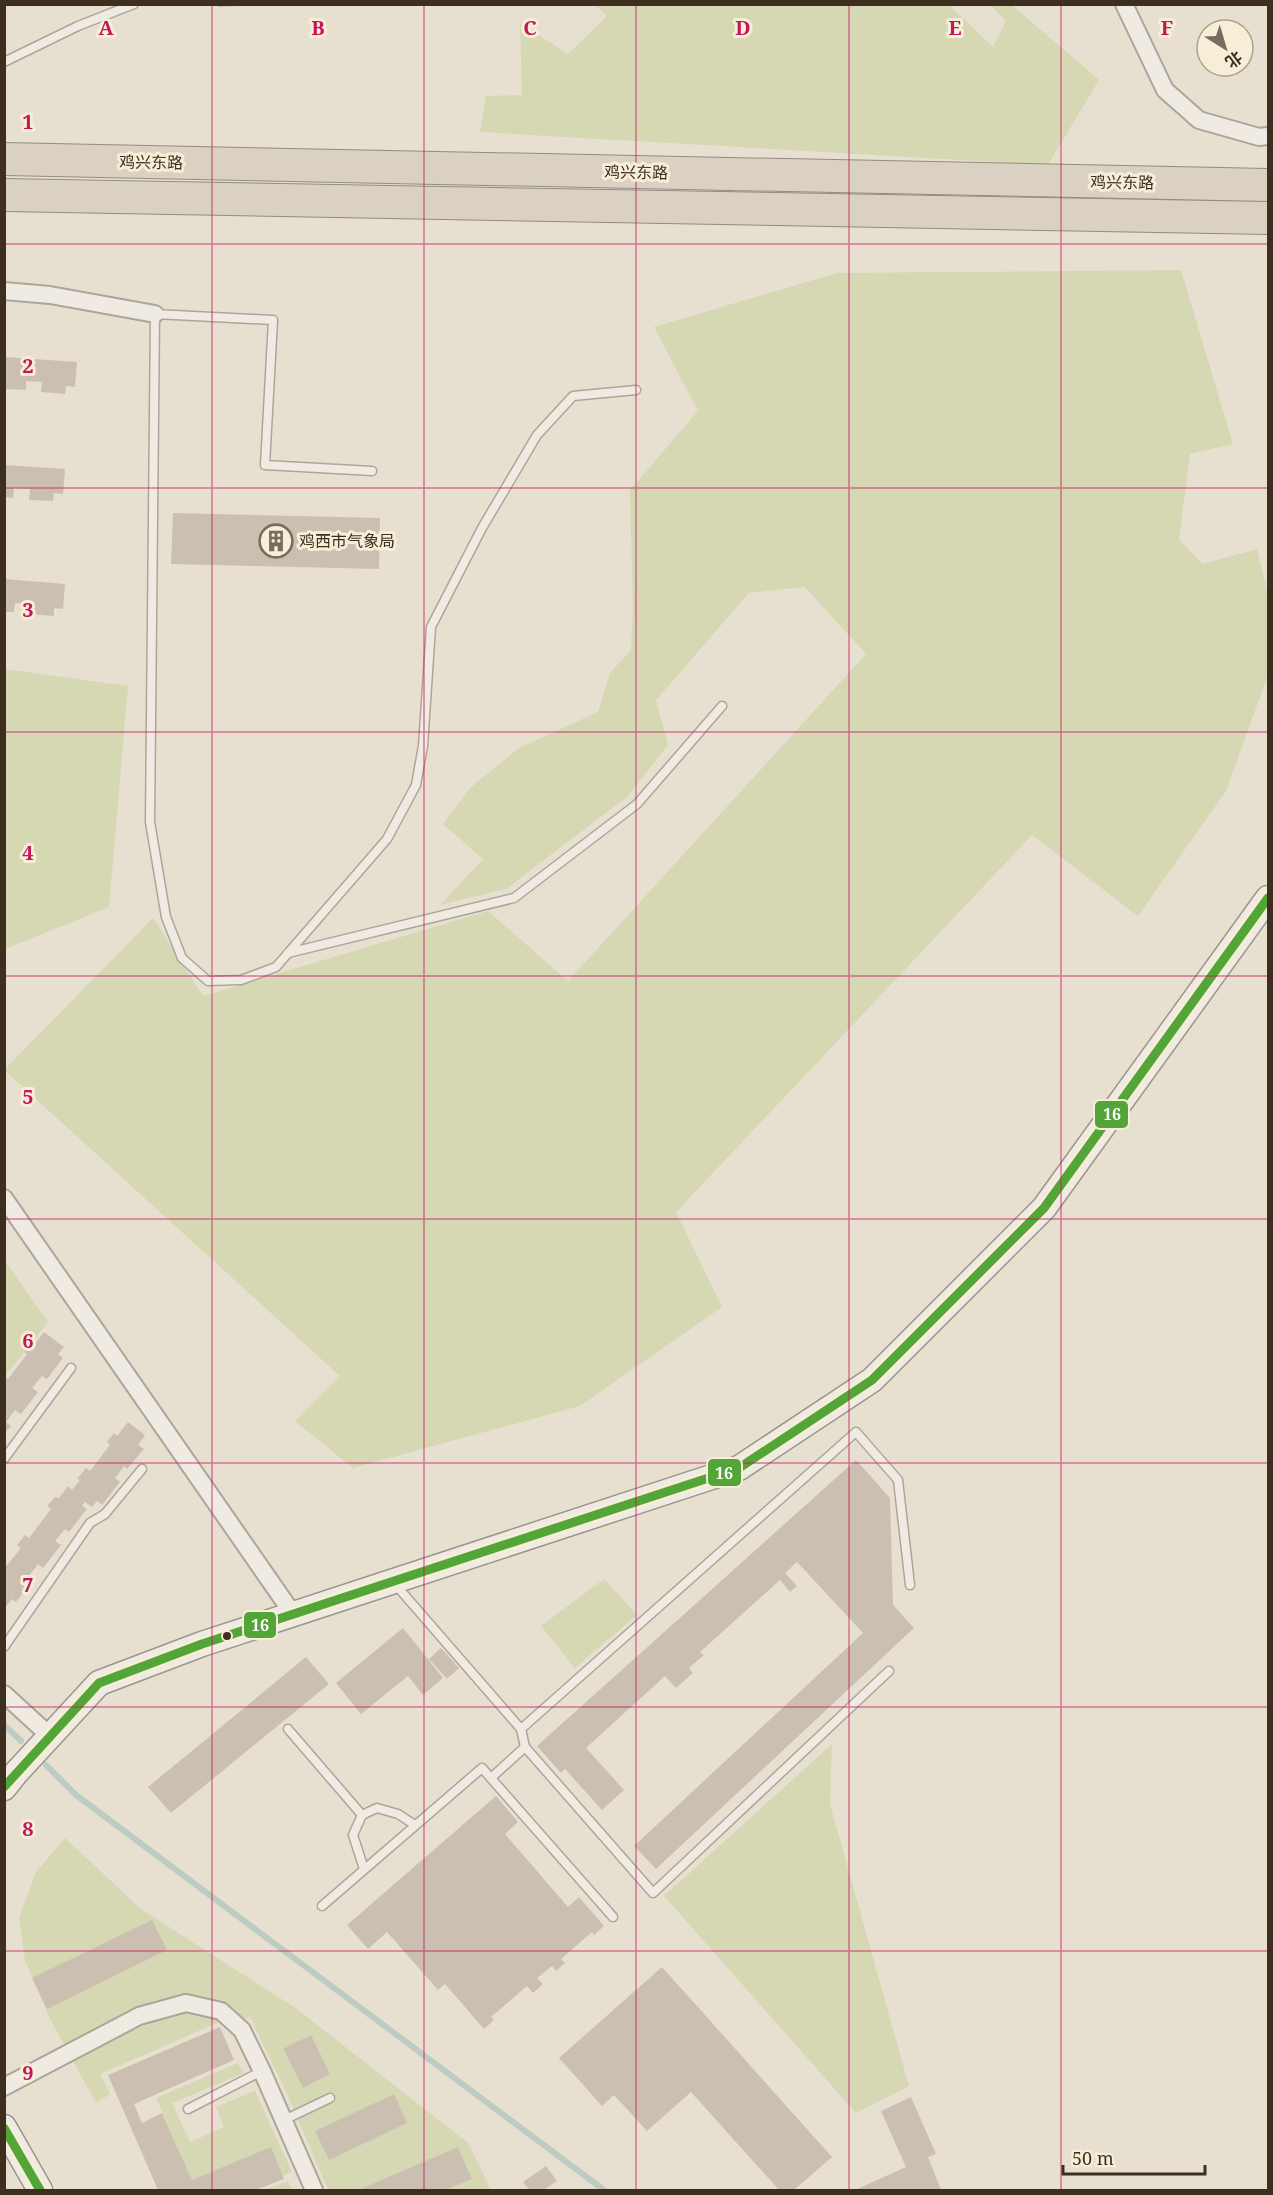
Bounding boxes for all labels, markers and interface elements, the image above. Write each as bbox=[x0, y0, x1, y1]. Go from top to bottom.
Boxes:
text: A bbox=[98, 14, 114, 41]
text: B bbox=[311, 14, 325, 41]
text: C bbox=[523, 14, 537, 41]
text: D bbox=[735, 14, 751, 41]
text: E bbox=[948, 14, 962, 41]
text: F bbox=[1161, 14, 1173, 41]
north arrow bbox=[1195, 18, 1255, 78]
text: 北 bbox=[1221, 46, 1247, 74]
text: 1 bbox=[22, 108, 34, 135]
street label: 鸡兴东路 bbox=[119, 150, 183, 174]
street label: 鸡兴东路 bbox=[604, 160, 668, 184]
street label: 鸡兴东路 bbox=[1090, 170, 1154, 194]
text: 2 bbox=[22, 352, 34, 379]
building icon: 鸡西市气象局 bbox=[258, 523, 294, 559]
place label: 鸡西市气象局 bbox=[299, 530, 395, 552]
text: 3 bbox=[22, 596, 34, 623]
text: 4 bbox=[22, 839, 34, 866]
text: 5 bbox=[22, 1083, 34, 1110]
line badge: 16 bbox=[1094, 1100, 1129, 1129]
text: 16 bbox=[1103, 1103, 1121, 1125]
text: 6 bbox=[22, 1327, 34, 1354]
line badge: 16 bbox=[707, 1458, 742, 1487]
text: 16 bbox=[715, 1462, 733, 1484]
text: 7 bbox=[22, 1571, 34, 1598]
line badge: 16 bbox=[243, 1611, 277, 1639]
text: 16 bbox=[251, 1614, 269, 1636]
unlabelled marker bbox=[221, 1630, 233, 1642]
text: 8 bbox=[22, 1815, 34, 1842]
text: 9 bbox=[22, 2059, 34, 2086]
scale bar bbox=[1063, 2138, 1206, 2176]
text: 50 m bbox=[1072, 2146, 1114, 2170]

